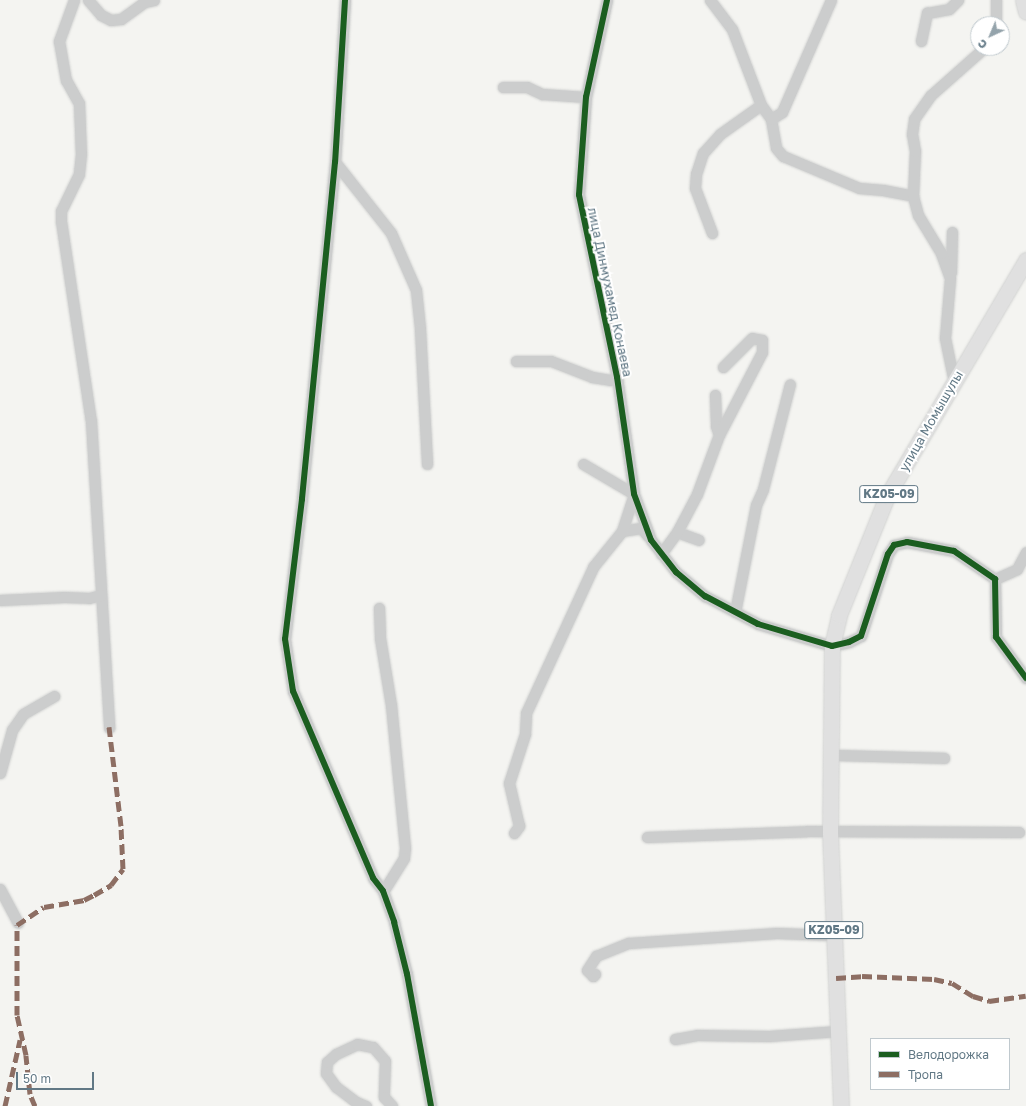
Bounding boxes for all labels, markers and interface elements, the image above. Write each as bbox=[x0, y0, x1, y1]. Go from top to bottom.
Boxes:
north arrow bbox=[970, 16, 1010, 56]
text: С bbox=[975, 37, 989, 52]
street label: лица Динмухамед Конаева bbox=[584, 206, 636, 378]
street label: улица Момышулы bbox=[896, 368, 966, 474]
road number: KZ05-09 bbox=[859, 484, 919, 504]
road number: KZ05-09 bbox=[804, 920, 864, 940]
legend bbox=[870, 1038, 1010, 1090]
text: Велодорожка bbox=[908, 1047, 989, 1062]
scale bar bbox=[18, 1064, 96, 1090]
text: Тропа bbox=[908, 1067, 943, 1082]
text: 50 m bbox=[23, 1071, 51, 1086]

